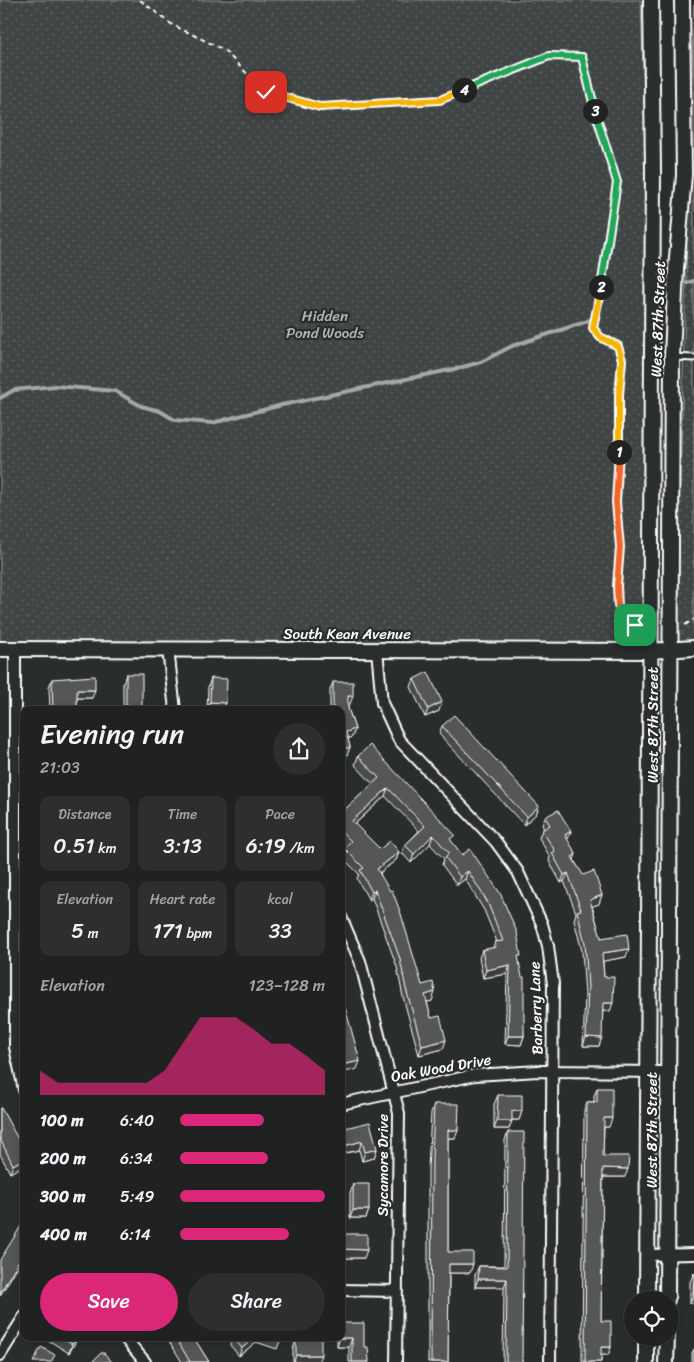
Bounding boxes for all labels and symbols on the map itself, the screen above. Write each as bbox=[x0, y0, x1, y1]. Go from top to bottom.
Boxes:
pin bbox=[245, 71, 287, 113]
pin: 4 bbox=[452, 78, 476, 102]
pin: 3 bbox=[582, 98, 608, 124]
street label: West 87th Street bbox=[643, 260, 673, 377]
pin: 2 bbox=[588, 274, 614, 300]
park label: Hidden Pond Woods bbox=[286, 303, 364, 346]
pin: 1 bbox=[606, 440, 632, 464]
pin bbox=[614, 604, 656, 646]
street label: South Kean Avenue bbox=[283, 621, 411, 647]
street label: West 87th Street bbox=[640, 666, 666, 783]
street label: Barberry Lane bbox=[521, 961, 551, 1055]
street label: Oak Wood Drive bbox=[389, 1046, 494, 1090]
street label: West 87th Street bbox=[639, 1071, 665, 1188]
street label: Sycamore Drive bbox=[370, 1113, 396, 1216]

